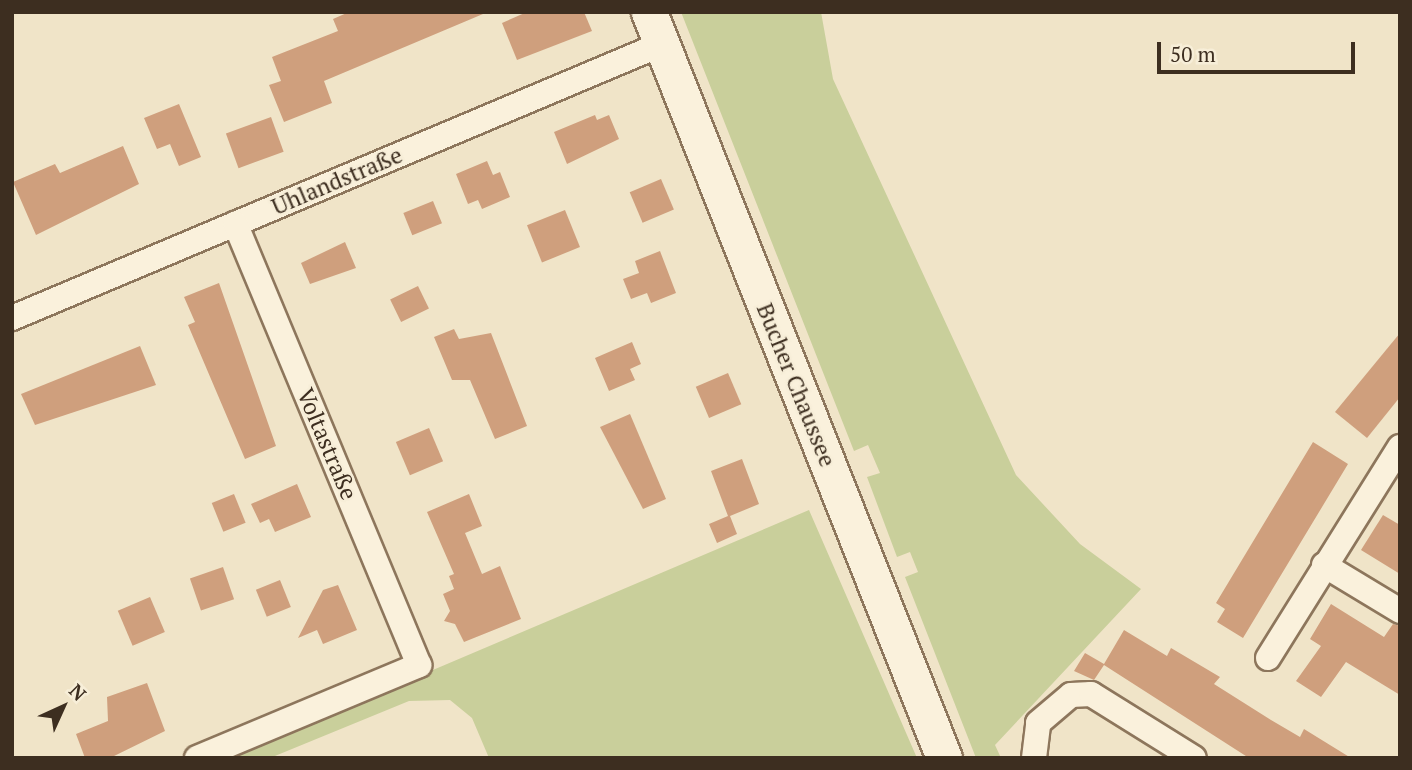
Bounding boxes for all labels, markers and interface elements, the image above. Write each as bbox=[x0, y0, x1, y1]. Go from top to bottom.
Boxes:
scale bar bbox=[1160, 28, 1358, 72]
text: 50 m bbox=[1170, 40, 1216, 68]
street label: Uhlandstraße bbox=[268, 141, 406, 221]
street label: Bucher Chaussee bbox=[751, 299, 841, 471]
street label: Voltastraße bbox=[291, 384, 363, 504]
north arrow bbox=[28, 672, 98, 742]
text: N bbox=[64, 678, 92, 706]

